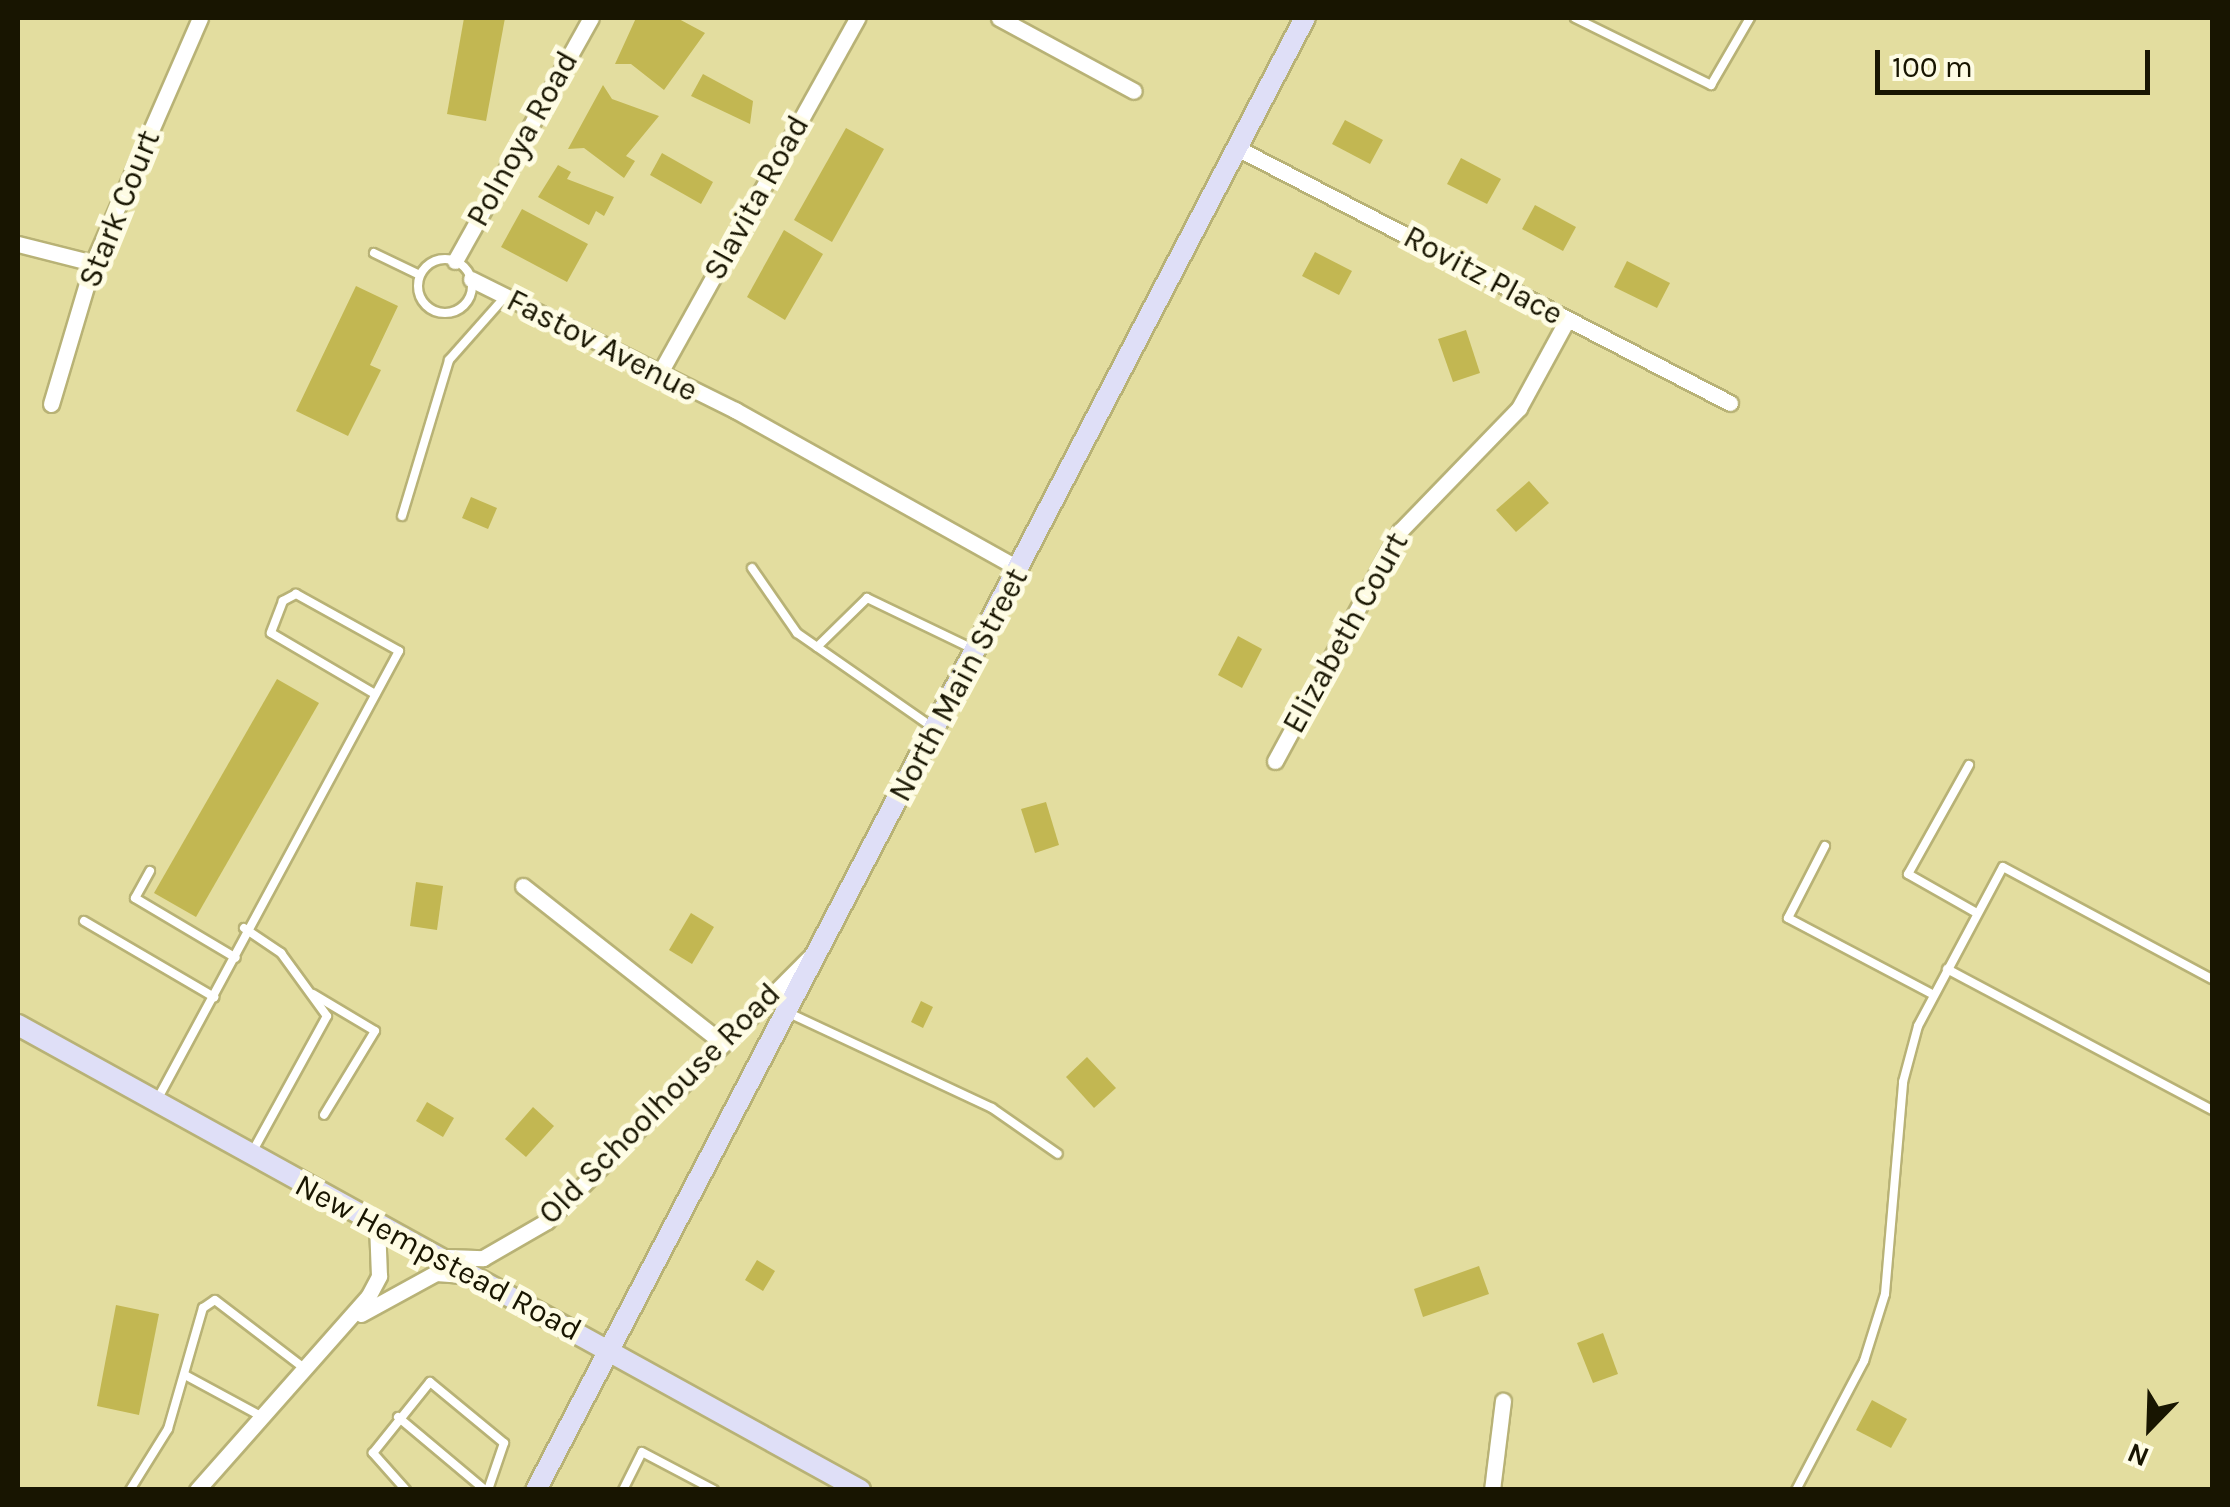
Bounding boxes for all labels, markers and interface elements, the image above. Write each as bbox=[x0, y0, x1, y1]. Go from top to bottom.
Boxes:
scale bar bbox=[1880, 30, 2155, 92]
street label: Polnoya Road bbox=[459, 45, 587, 233]
text: 100 m bbox=[1892, 49, 1973, 85]
street label: Slavita Road bbox=[696, 109, 818, 287]
street label: Stark Court bbox=[71, 125, 169, 293]
street label: Rovitz Place bbox=[1397, 218, 1569, 334]
street label: Fastov Avenue bbox=[500, 281, 704, 411]
street label: Elizabeth Court bbox=[1275, 526, 1417, 740]
street label: North Main Street bbox=[881, 562, 1037, 808]
street label: Old Schoolhouse Road bbox=[531, 975, 789, 1233]
street label: New Hempstead Road bbox=[288, 1166, 588, 1350]
north arrow bbox=[2100, 1377, 2200, 1477]
text: N bbox=[2122, 1436, 2154, 1474]

